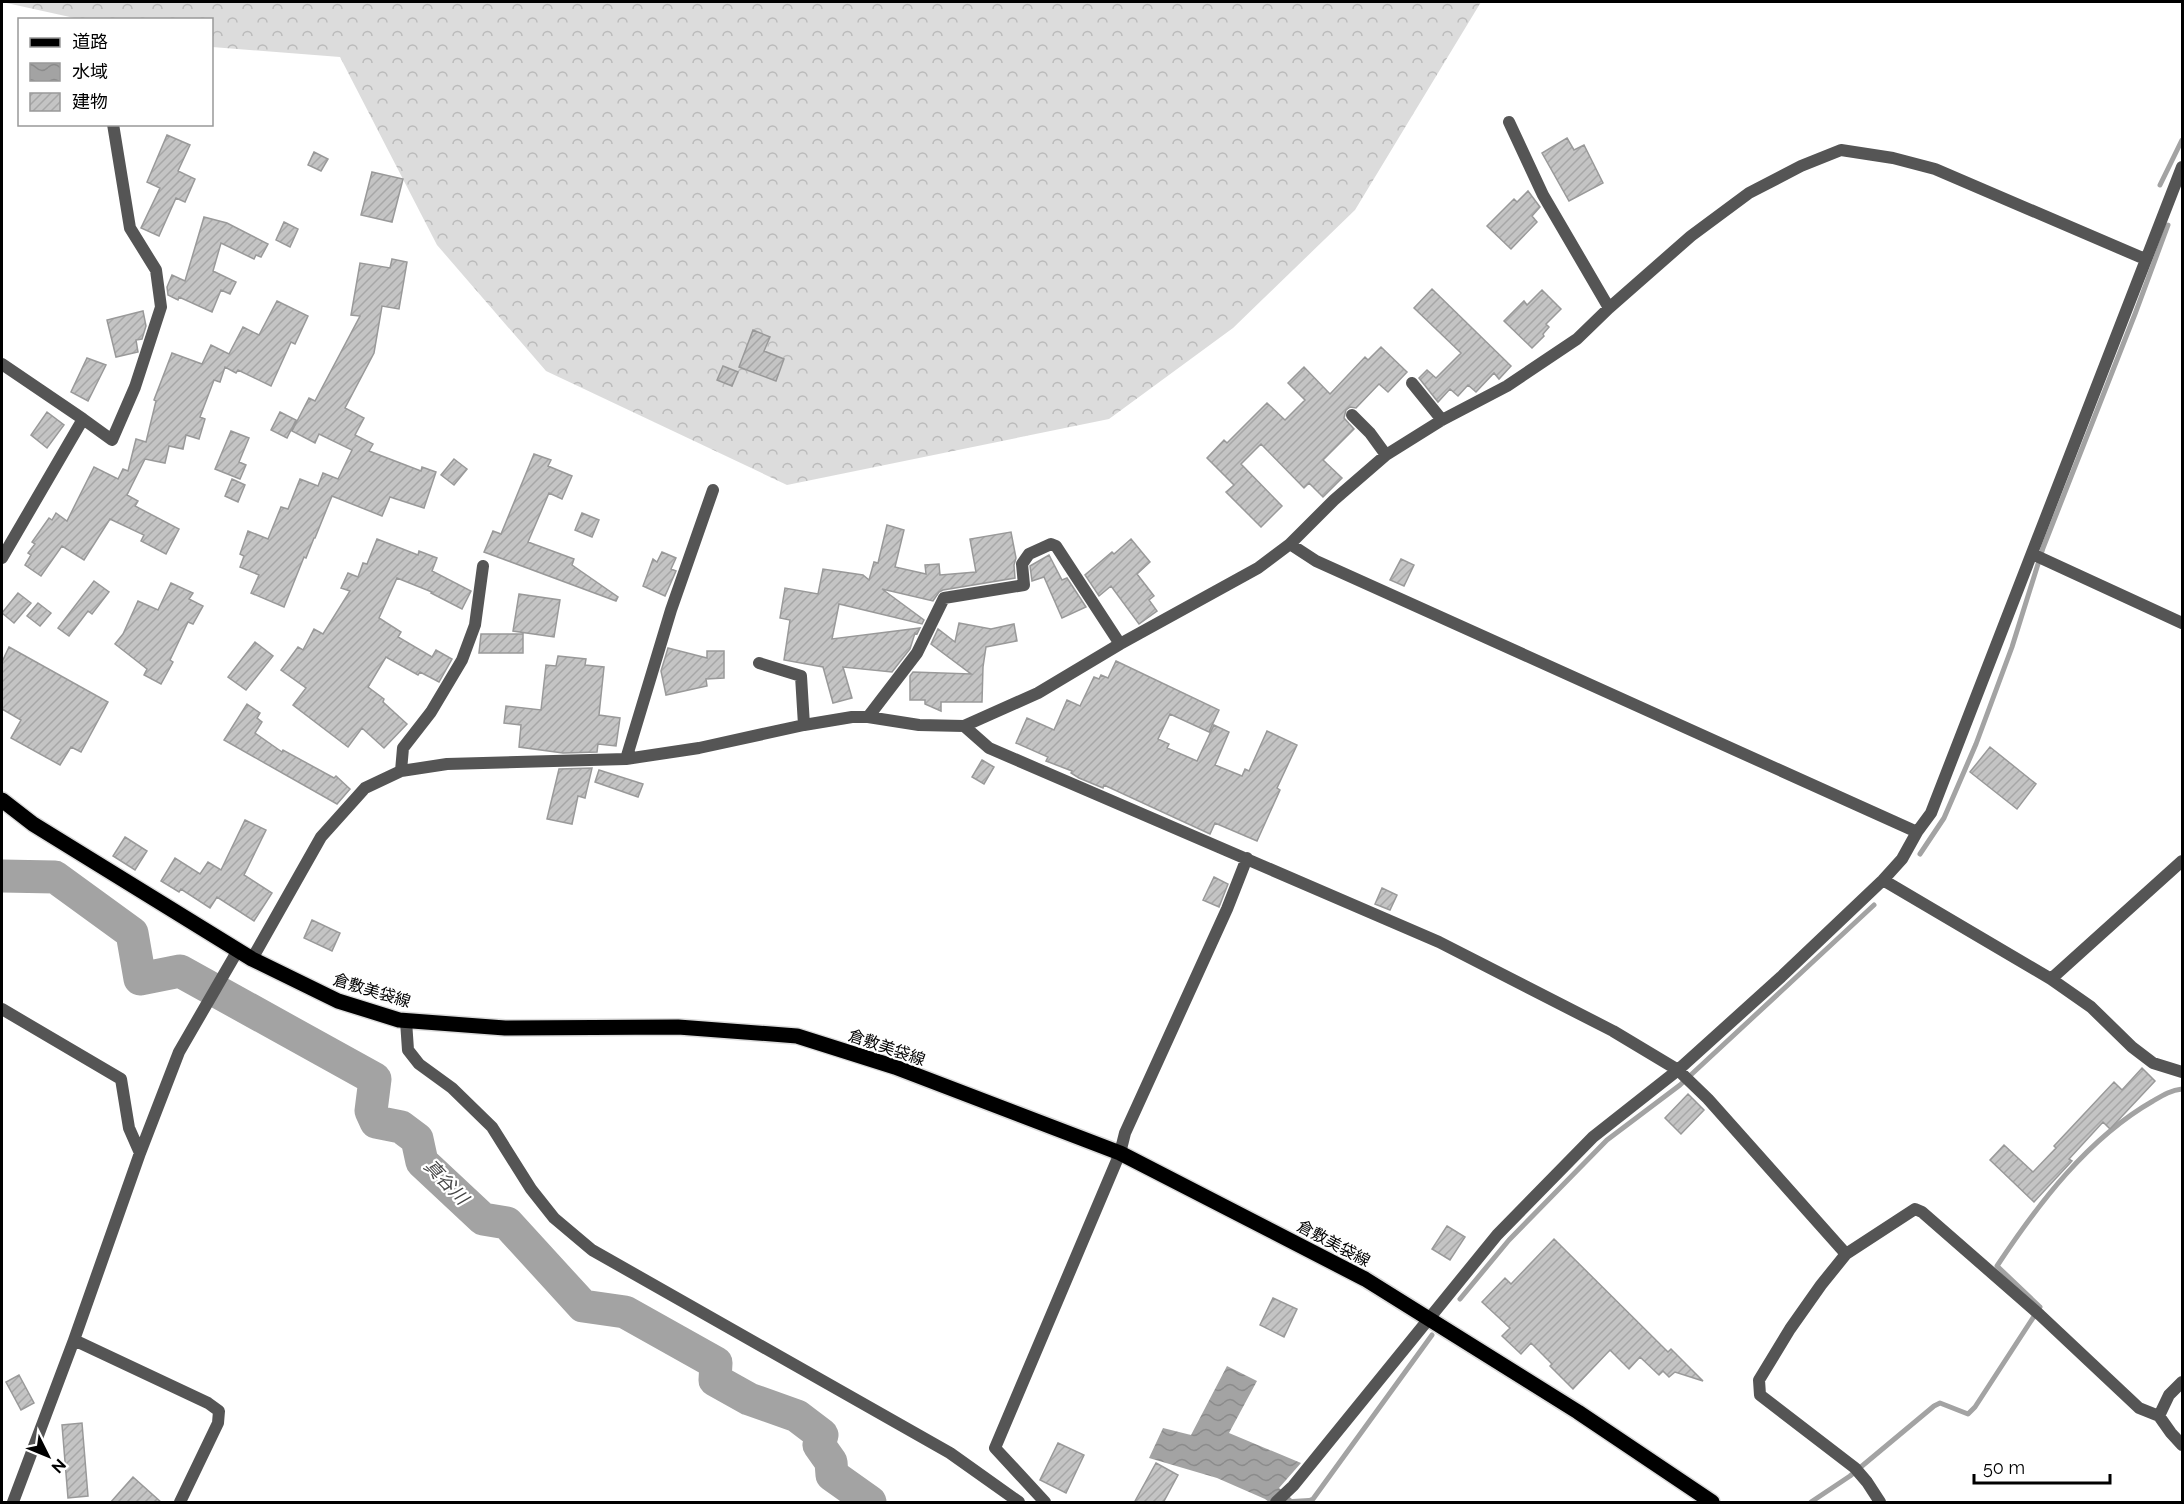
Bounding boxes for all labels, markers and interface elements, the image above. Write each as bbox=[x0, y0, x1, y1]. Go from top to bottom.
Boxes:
legend bbox=[18, 18, 213, 126]
text: 道路 bbox=[72, 31, 108, 52]
text: 水域 bbox=[72, 61, 108, 82]
text: 建物 bbox=[72, 91, 108, 112]
street label: 倉敷美袋線 bbox=[331, 970, 413, 1011]
street label: 倉敷美袋線 bbox=[846, 1025, 928, 1069]
water label: 真谷川 bbox=[420, 1155, 474, 1210]
street label: 倉敷美袋線 bbox=[1294, 1216, 1374, 1271]
north arrow bbox=[18, 1426, 78, 1486]
scale bar bbox=[1974, 1447, 2110, 1485]
text: N bbox=[47, 1455, 70, 1477]
text: 50 m bbox=[1983, 1457, 2025, 1478]

